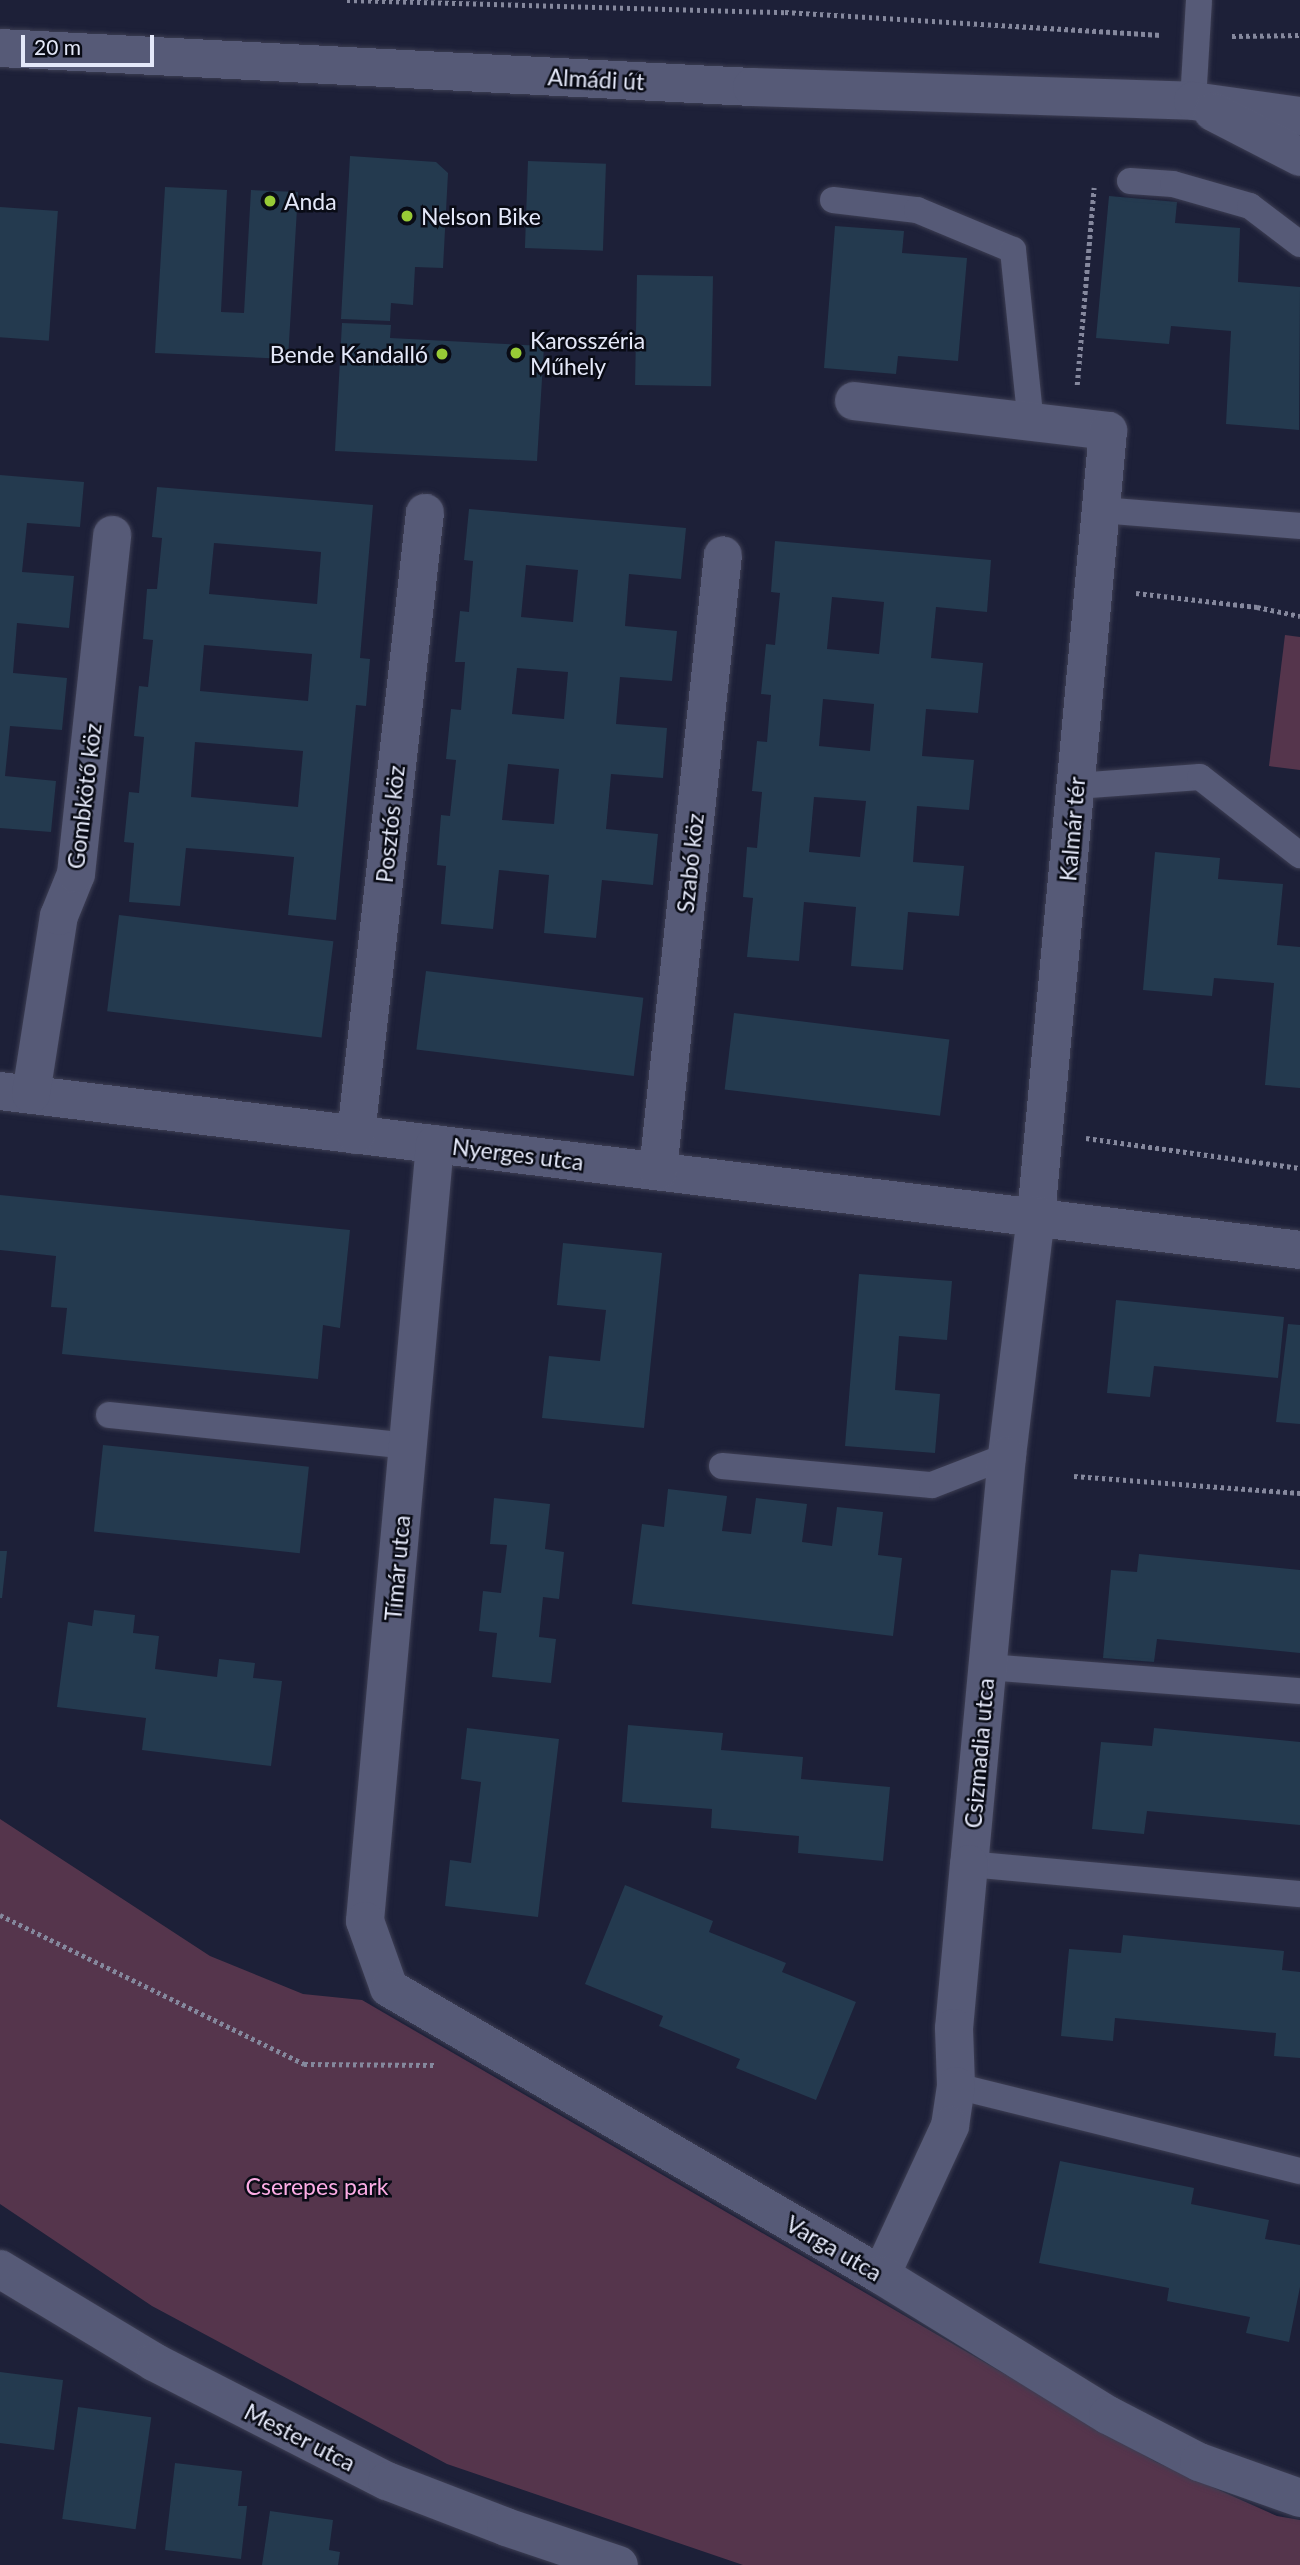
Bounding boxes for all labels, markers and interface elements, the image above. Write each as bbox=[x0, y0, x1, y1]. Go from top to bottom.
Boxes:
scale bar bbox=[24, 21, 158, 65]
text: 20 m bbox=[34, 34, 81, 59]
street label: Almádi út bbox=[547, 63, 645, 95]
place label: Anda bbox=[284, 187, 337, 215]
marker: Anda bbox=[262, 193, 278, 209]
place label: Nelson Bike bbox=[421, 202, 541, 230]
marker: Nelson Bike bbox=[399, 208, 415, 224]
place label: Karosszéria Műhely bbox=[530, 326, 645, 380]
place label: Bende Kandalló bbox=[270, 340, 428, 368]
marker: Karosszéria Műhely bbox=[508, 345, 524, 361]
marker: Bende Kandalló bbox=[434, 346, 450, 362]
street label: Gombkötő köz bbox=[61, 722, 107, 870]
street label: Posztós köz bbox=[370, 764, 410, 884]
street label: Kalmár tér bbox=[1054, 775, 1090, 883]
street label: Szabó köz bbox=[671, 812, 709, 914]
street label: Nyerges utca bbox=[451, 1132, 585, 1176]
street label: Tímár utca bbox=[379, 1514, 415, 1622]
street label: Csizmadia utca bbox=[959, 1677, 999, 1829]
park label: Cserepes park bbox=[246, 2172, 388, 2200]
street label: Varga utca bbox=[781, 2210, 887, 2286]
street label: Mester utca bbox=[240, 2397, 360, 2477]

